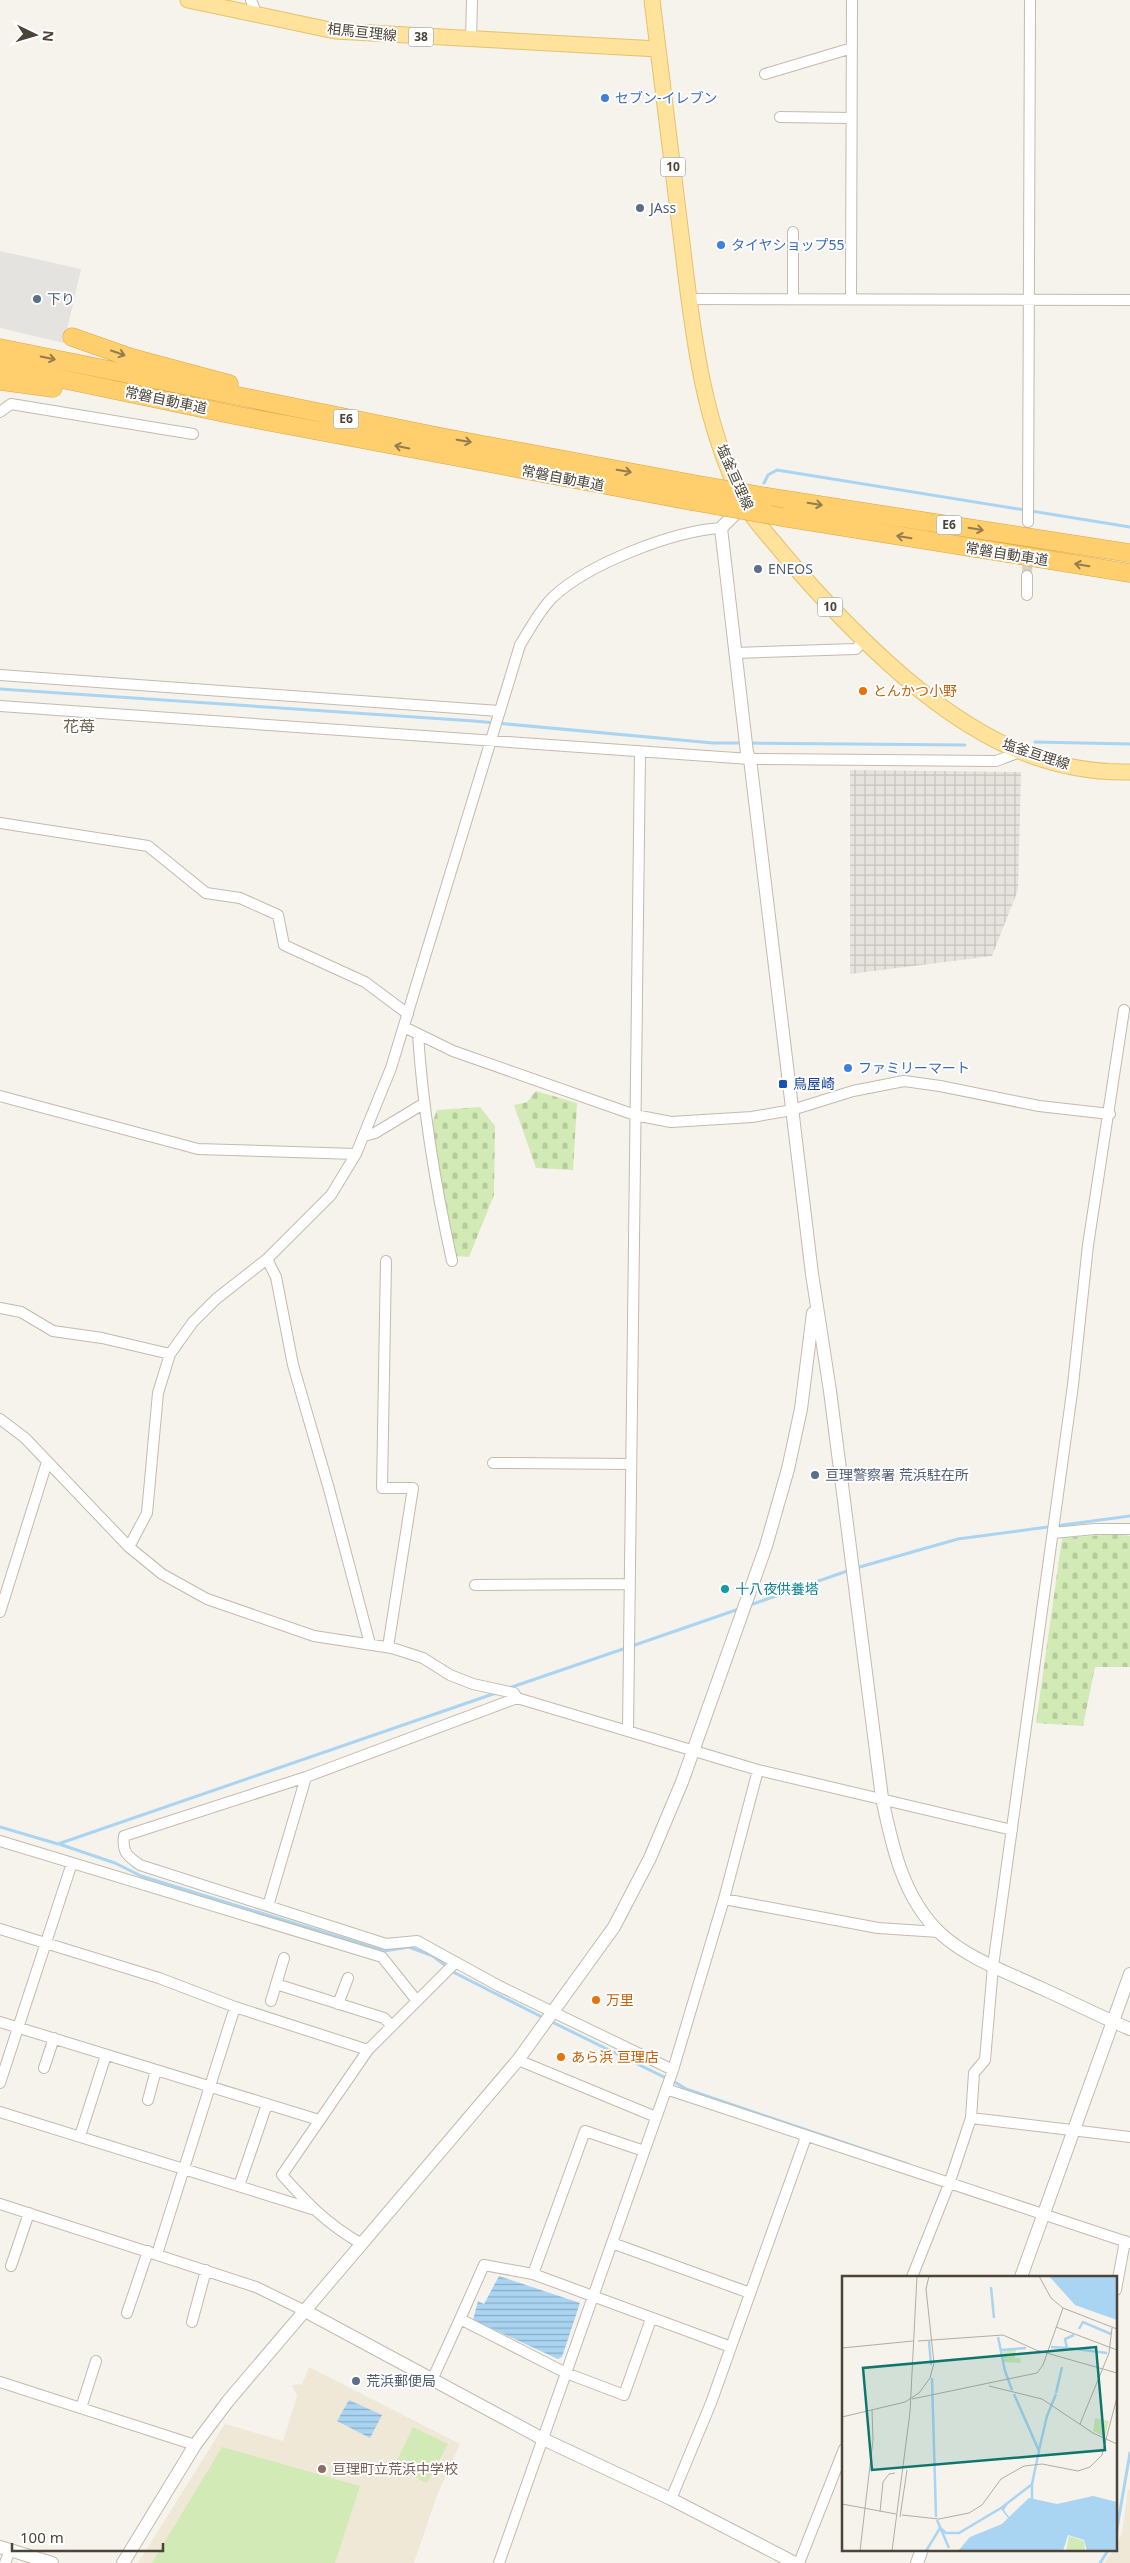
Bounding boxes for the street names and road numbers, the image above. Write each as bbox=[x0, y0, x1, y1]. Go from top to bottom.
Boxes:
street label: 相馬亘理線 bbox=[326, 18, 398, 45]
road number: 38 bbox=[408, 28, 434, 46]
road number: 10 bbox=[660, 158, 686, 176]
street label: 常磐自動車道 bbox=[123, 381, 209, 418]
road number: E6 bbox=[334, 409, 358, 428]
street label: 塩釜亘理線 bbox=[713, 441, 758, 513]
street label: 常磐自動車道 bbox=[520, 460, 606, 495]
road number: E6 bbox=[936, 516, 962, 534]
street label: 常磐自動車道 bbox=[964, 538, 1050, 569]
road number: 10 bbox=[818, 598, 842, 616]
street label: 塩釜亘理線 bbox=[1000, 734, 1072, 773]

